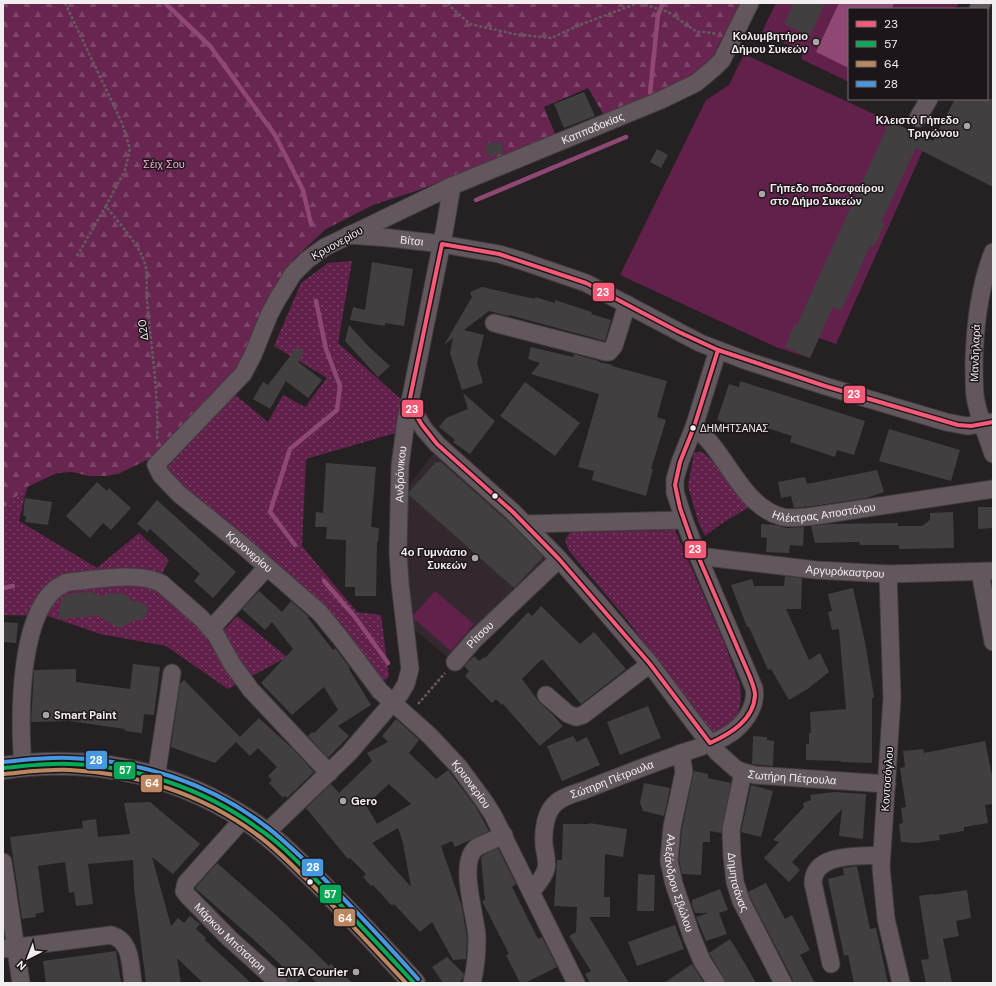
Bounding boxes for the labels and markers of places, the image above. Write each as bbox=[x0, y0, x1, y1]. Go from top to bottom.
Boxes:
place label: Κολυμβητήριο Δήμου Συκεών bbox=[731, 29, 808, 56]
marker: Κολυμβητήριο Δήμου Συκεών bbox=[811, 37, 821, 47]
place label: Κλειστό Γήπεδο Τριγώνου bbox=[876, 113, 959, 140]
marker: Κλειστό Γήπεδο Τριγώνου bbox=[962, 121, 972, 131]
place label: Γήπεδο ποδοσφαίρου στο Δήμο Συκεών bbox=[770, 181, 884, 208]
marker: Γήπεδο ποδοσφαίρου στο Δήμο Συκεών bbox=[757, 189, 767, 199]
place label: ΔΗΜΗΤΣΑΝΑΣ bbox=[700, 422, 769, 435]
marker: ΔΗΜΗΤΣΑΝΑΣ bbox=[688, 423, 698, 433]
unlabelled marker bbox=[490, 491, 500, 501]
place label: 4ο Γυμνάσιο Συκεών bbox=[401, 545, 467, 572]
marker: 4ο Γυμνάσιο Συκεών bbox=[470, 553, 480, 563]
place label: Smart Paint bbox=[54, 708, 117, 722]
marker: Smart Paint bbox=[41, 710, 51, 720]
place label: Gero bbox=[351, 794, 378, 808]
marker: Gero bbox=[338, 796, 348, 806]
unlabelled marker bbox=[305, 877, 315, 887]
place label: ΕΛΤΑ Courier bbox=[278, 965, 348, 979]
marker: ΕΛΤΑ Courier bbox=[351, 967, 361, 977]

